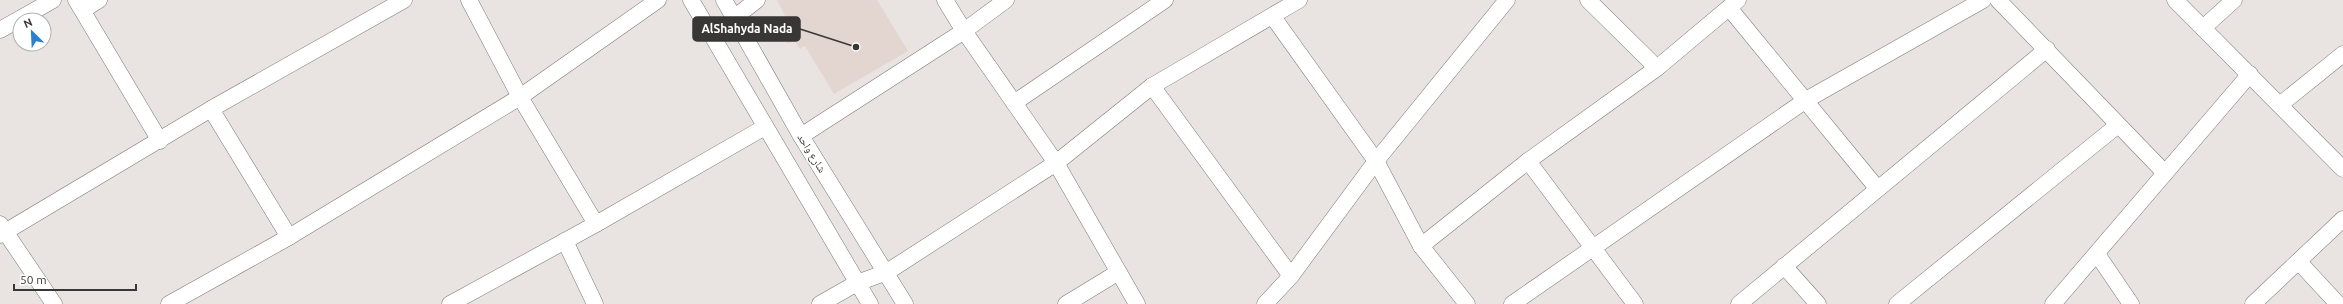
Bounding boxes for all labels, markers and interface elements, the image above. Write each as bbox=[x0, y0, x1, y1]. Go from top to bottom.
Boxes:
north arrow bbox=[12, 12, 52, 52]
text: N bbox=[22, 16, 34, 30]
callout: AlShahyda Nada bbox=[693, 17, 800, 41]
text: AlShahyda Nada bbox=[701, 22, 793, 35]
street label: شارع واحد bbox=[795, 131, 829, 175]
scale bar bbox=[14, 266, 136, 292]
text: 50 m bbox=[20, 273, 47, 286]

